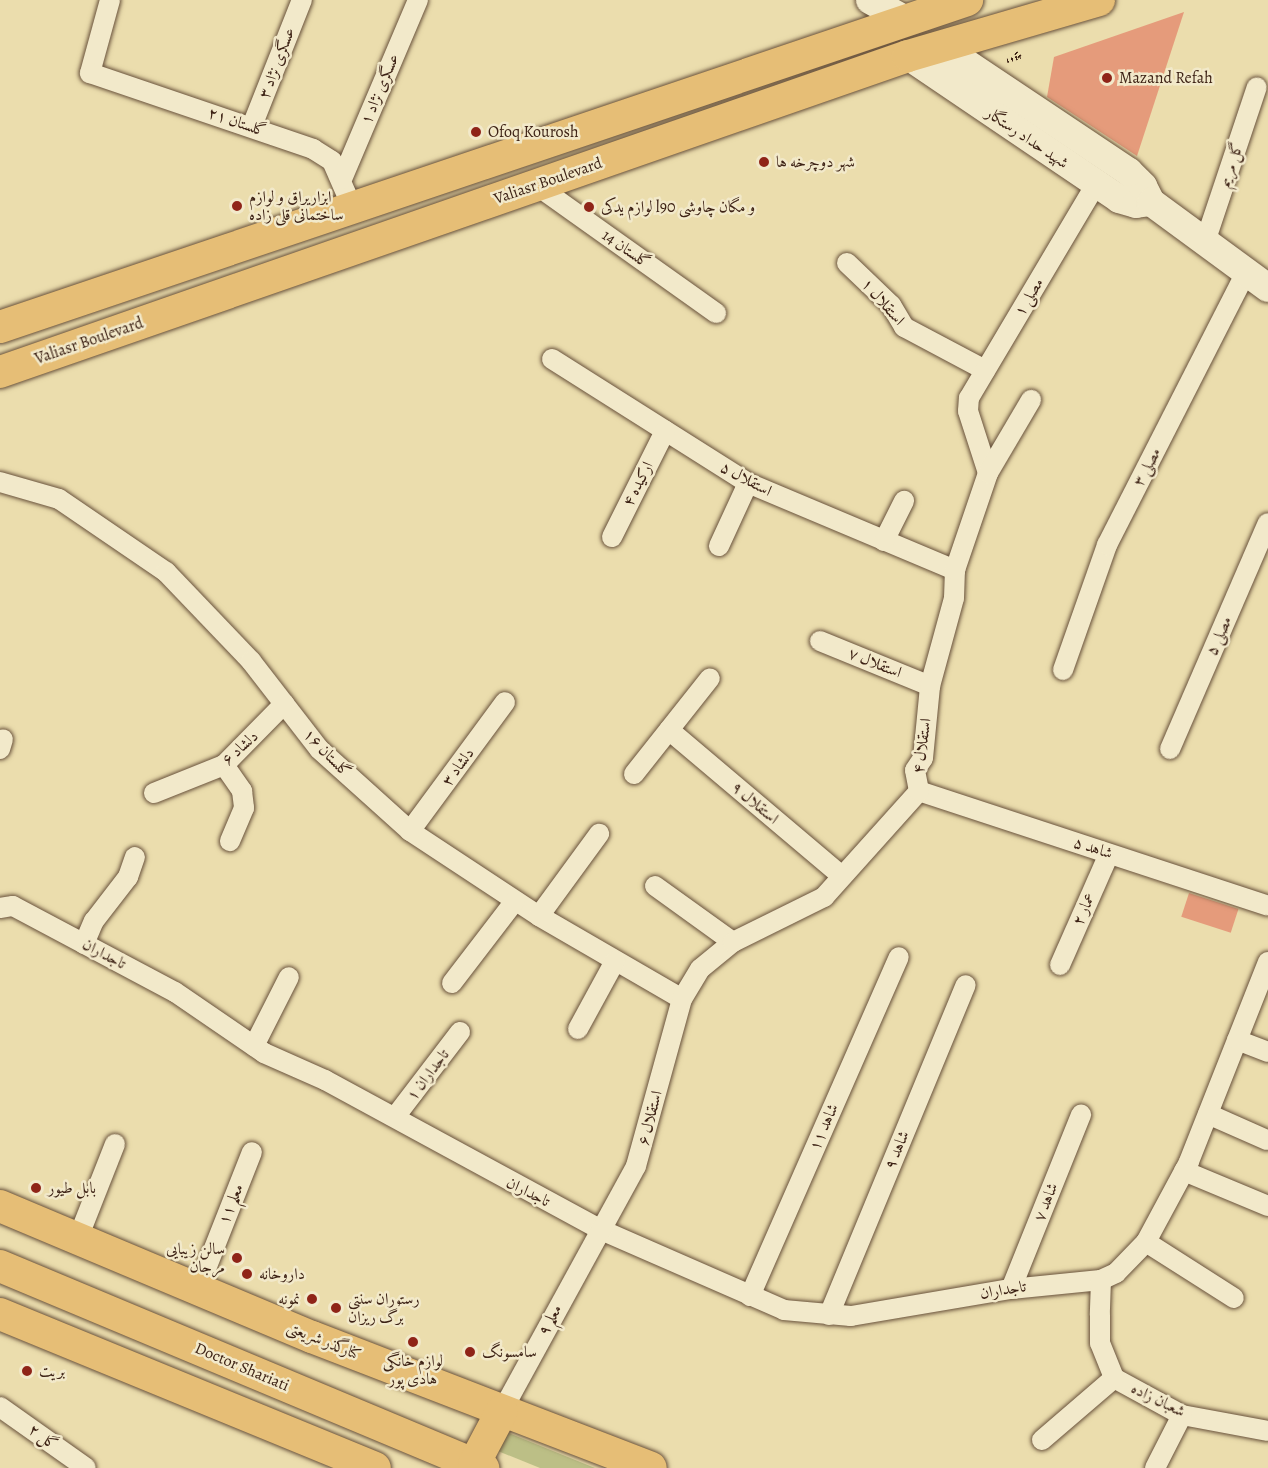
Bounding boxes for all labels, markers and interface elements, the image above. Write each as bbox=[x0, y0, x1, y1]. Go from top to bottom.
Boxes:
street label: عسگری نژاد ۳ bbox=[255, 25, 299, 101]
street label: عسگری نژاد ۱ bbox=[357, 51, 403, 127]
place label: Mazand Refah bbox=[1119, 68, 1213, 88]
marker: Mazand Refah bbox=[1100, 71, 1114, 85]
street label: گلستان ۲۱ bbox=[205, 103, 269, 141]
street label: شهید حداد رستگار bbox=[982, 103, 1072, 173]
place label: Ofoq Kourosh bbox=[488, 122, 579, 142]
marker: Ofoq Kourosh bbox=[469, 125, 483, 139]
street label: گل مریم bbox=[1215, 140, 1247, 190]
place label: شهر دوچرخه ها bbox=[776, 152, 855, 172]
street label: Valiasr Boulevard bbox=[491, 153, 605, 209]
marker: شهر دوچرخه ها bbox=[757, 155, 771, 169]
place label: ابزاریراق و لوازم ساختمانی قلی زاده bbox=[249, 187, 344, 225]
place label: لوازم یدکی l90 و مگان چاوشی bbox=[601, 197, 755, 217]
marker: ابزاریراق و لوازم ساختمانی قلی زاده bbox=[230, 199, 244, 213]
marker: لوازم یدکی l90 و مگان چاوشی bbox=[582, 200, 596, 214]
street label: گلستان 14 bbox=[598, 226, 654, 272]
street label: استقلال ۱ bbox=[857, 275, 909, 329]
street label: مصلی ۱ bbox=[1010, 275, 1048, 319]
street label: Valiasr Boulevard bbox=[32, 313, 146, 369]
street label: مصلی ۳ bbox=[1129, 444, 1165, 490]
street label: استقلال ۵ bbox=[717, 457, 775, 501]
street label: ارکیده ۴ bbox=[619, 458, 657, 510]
street label: مصلی ۵ bbox=[1202, 613, 1236, 659]
street label: استقلال ۷ bbox=[846, 644, 904, 682]
street label: استقلال ۴ bbox=[909, 717, 935, 775]
street label: گلستان ۱۶ bbox=[299, 725, 355, 781]
street label: دلشاد ۶ bbox=[218, 727, 262, 769]
street label: دلشاد ۳ bbox=[438, 744, 478, 790]
street label: استقلال ۹ bbox=[727, 778, 783, 828]
street label: شاهد ۵ bbox=[1071, 833, 1115, 863]
street label: عمار ۲ bbox=[1068, 890, 1100, 928]
street label: تاجداران bbox=[79, 935, 129, 973]
street label: تاجداران ۱ bbox=[403, 1046, 453, 1104]
street label: استقلال ۶ bbox=[634, 1089, 666, 1147]
street label: شاهد ۱۱ bbox=[805, 1101, 843, 1153]
street label: شاهد ۹ bbox=[880, 1128, 914, 1172]
street label: تاجداران bbox=[503, 1173, 553, 1211]
place label: بابل طیور bbox=[48, 1178, 96, 1198]
street label: شاهد ۷ bbox=[1030, 1180, 1062, 1224]
marker: بابل طیور bbox=[29, 1181, 43, 1195]
street label: معلم ۱۱ bbox=[214, 1181, 248, 1227]
place label: سالن زیبایی مرجان bbox=[166, 1239, 225, 1277]
marker: سالن زیبایی مرجان bbox=[230, 1251, 244, 1265]
place label: داروخانه bbox=[259, 1264, 305, 1284]
marker: داروخانه bbox=[240, 1267, 254, 1281]
street label: تاجداران bbox=[979, 1277, 1027, 1303]
place label: نمونه bbox=[278, 1289, 300, 1309]
place label: رستوران سنتی برگ ریزان bbox=[348, 1289, 420, 1327]
marker: نمونه bbox=[305, 1292, 319, 1306]
marker: رستوران سنتی برگ ریزان bbox=[329, 1301, 343, 1315]
street label: معلم ۹ bbox=[534, 1301, 566, 1339]
street label: کنارگذر شریعتی bbox=[284, 1317, 364, 1365]
marker: لوازم خانگی هادی پور bbox=[406, 1335, 420, 1349]
street label: Doctor Shariati bbox=[192, 1338, 292, 1396]
place label: سامسونگ bbox=[482, 1342, 537, 1362]
marker: سامسونگ bbox=[463, 1345, 477, 1359]
place label: لوازم خانگی هادی پور bbox=[383, 1351, 443, 1389]
place label: بریت bbox=[39, 1361, 65, 1381]
marker: بریت bbox=[20, 1364, 34, 1378]
street label: شعبان زاده bbox=[1128, 1379, 1188, 1421]
street label: گل ۲ bbox=[25, 1420, 61, 1454]

